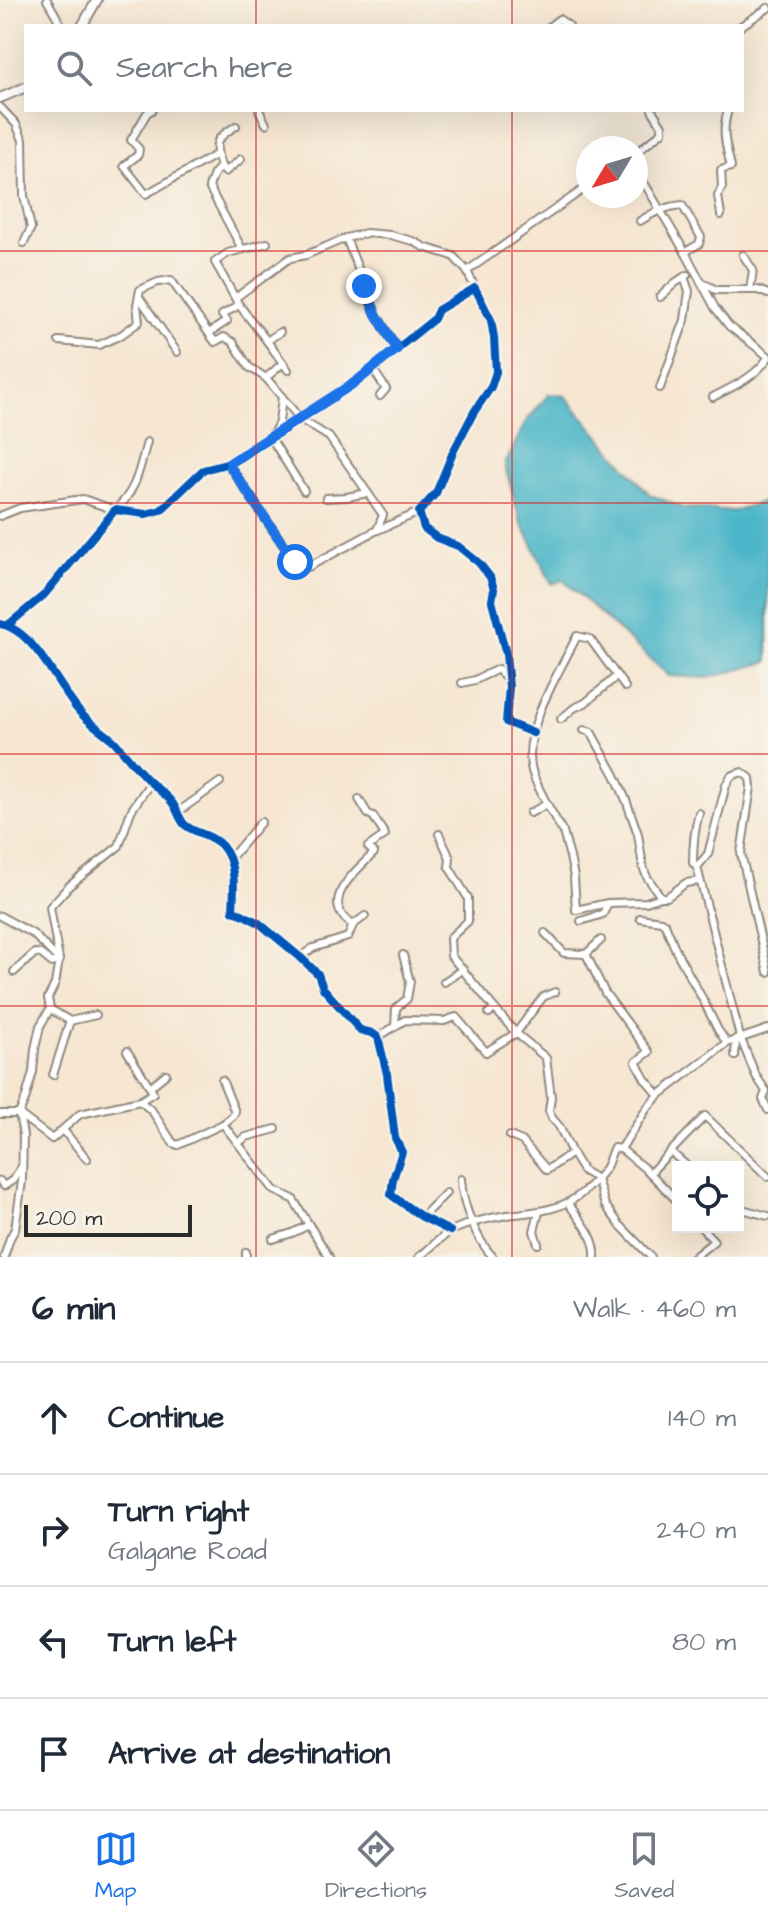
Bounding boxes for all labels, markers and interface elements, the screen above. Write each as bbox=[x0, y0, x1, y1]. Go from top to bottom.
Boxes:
search box bbox=[24, 24, 744, 112]
icon: search bbox=[52, 46, 96, 90]
text: Search here bbox=[116, 47, 293, 89]
north arrow bbox=[576, 136, 648, 208]
route end bbox=[346, 268, 382, 304]
route start bbox=[277, 544, 313, 580]
map controls bbox=[672, 1161, 744, 1233]
button: locate bbox=[672, 1161, 744, 1233]
scale bar bbox=[24, 1201, 192, 1237]
text: 200 m bbox=[36, 1203, 102, 1234]
text: 6 min bbox=[32, 1285, 116, 1333]
text: Walk · 460 m bbox=[573, 1291, 736, 1327]
icon: ahead bbox=[32, 1396, 76, 1440]
text: Continue bbox=[108, 1397, 224, 1439]
text: 140 m bbox=[668, 1400, 736, 1436]
text: Turn right bbox=[108, 1491, 249, 1533]
icon: right bbox=[32, 1508, 76, 1552]
text: 240 m bbox=[656, 1512, 736, 1548]
text: Galgane Road bbox=[108, 1533, 267, 1569]
icon: left bbox=[32, 1620, 76, 1664]
text: Turn left bbox=[108, 1621, 236, 1663]
text: 80 m bbox=[672, 1624, 736, 1660]
icon: arrive bbox=[32, 1732, 76, 1776]
text: Arrive at destination bbox=[108, 1733, 390, 1775]
tab: Map bbox=[94, 1827, 138, 1906]
tab: Directions bbox=[325, 1827, 427, 1906]
tab: Saved bbox=[614, 1827, 674, 1906]

